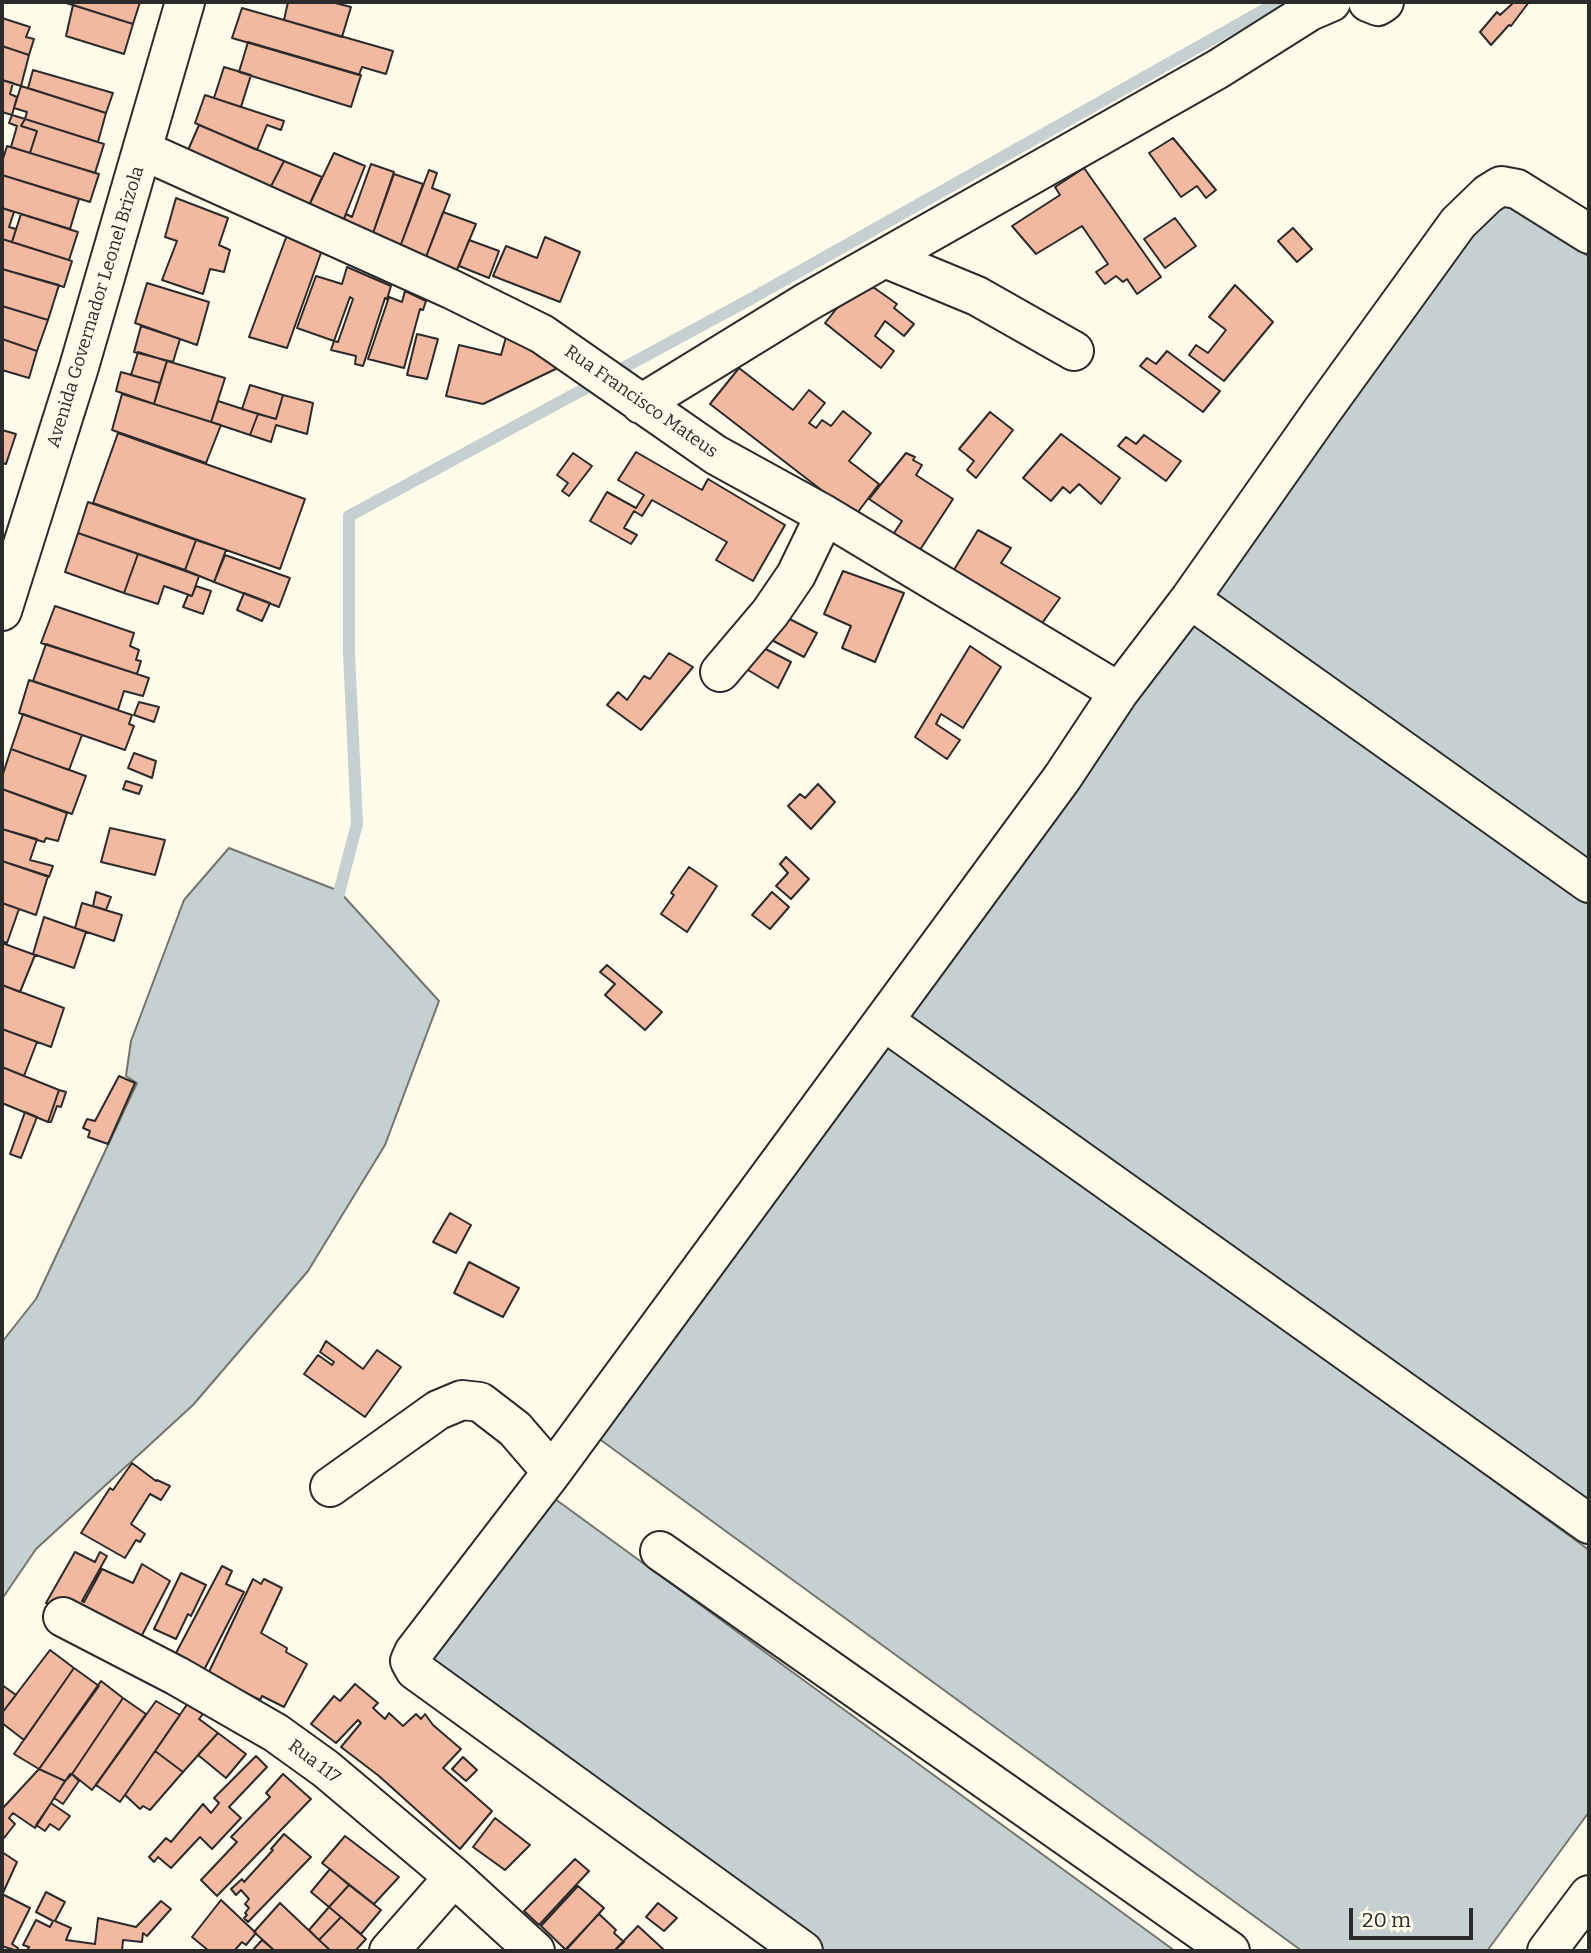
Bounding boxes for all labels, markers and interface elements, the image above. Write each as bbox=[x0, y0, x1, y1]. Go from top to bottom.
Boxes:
street label: Avenida Governador Leonel Brizola bbox=[43, 164, 149, 450]
street label: Rua Francisco Mateus bbox=[560, 341, 722, 463]
street label: Rua 117 bbox=[284, 1735, 344, 1789]
scale bar bbox=[1353, 1894, 1477, 1938]
text: 20 m bbox=[1362, 1907, 1411, 1933]

